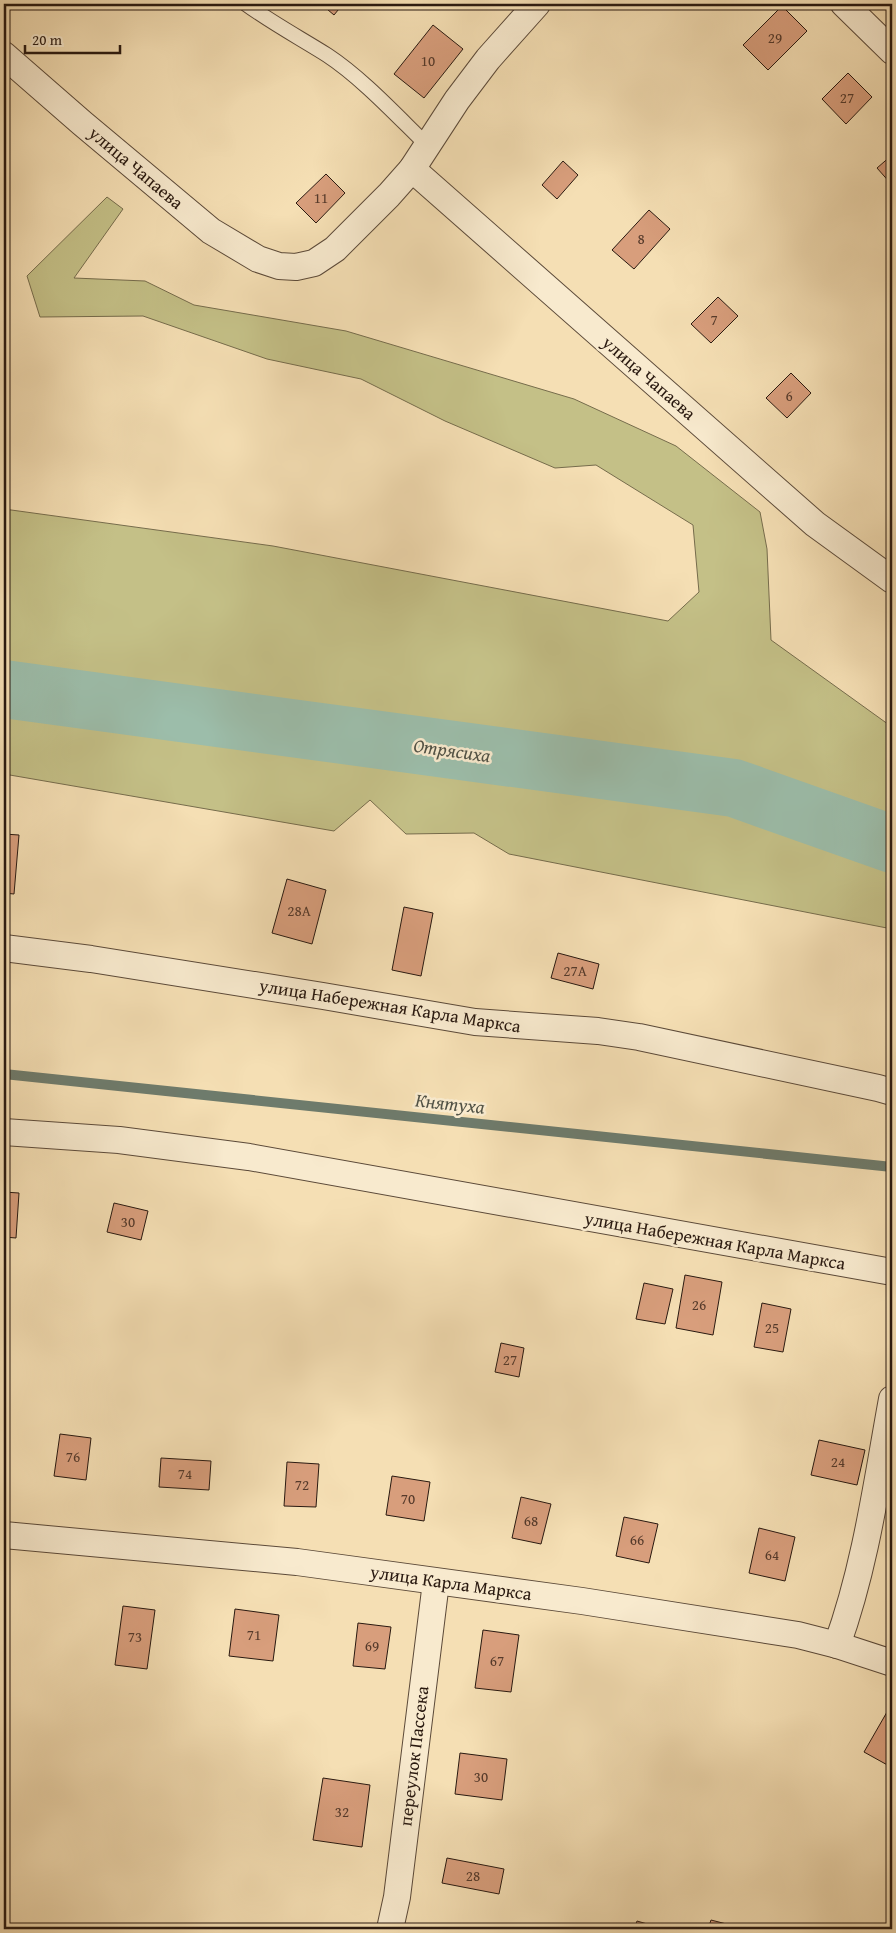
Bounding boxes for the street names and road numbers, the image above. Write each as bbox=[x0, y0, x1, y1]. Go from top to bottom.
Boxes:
street label: улица Чапаева bbox=[82, 119, 190, 216]
street label: улица Чапаева bbox=[596, 329, 703, 426]
street label: улица Набережная Карла Маркса bbox=[256, 971, 523, 1040]
street label: улица Набережная Карла Маркса bbox=[582, 1204, 848, 1277]
street label: улица Карла Маркса bbox=[368, 1558, 534, 1607]
street label: переулок Пассека bbox=[392, 1684, 436, 1828]

